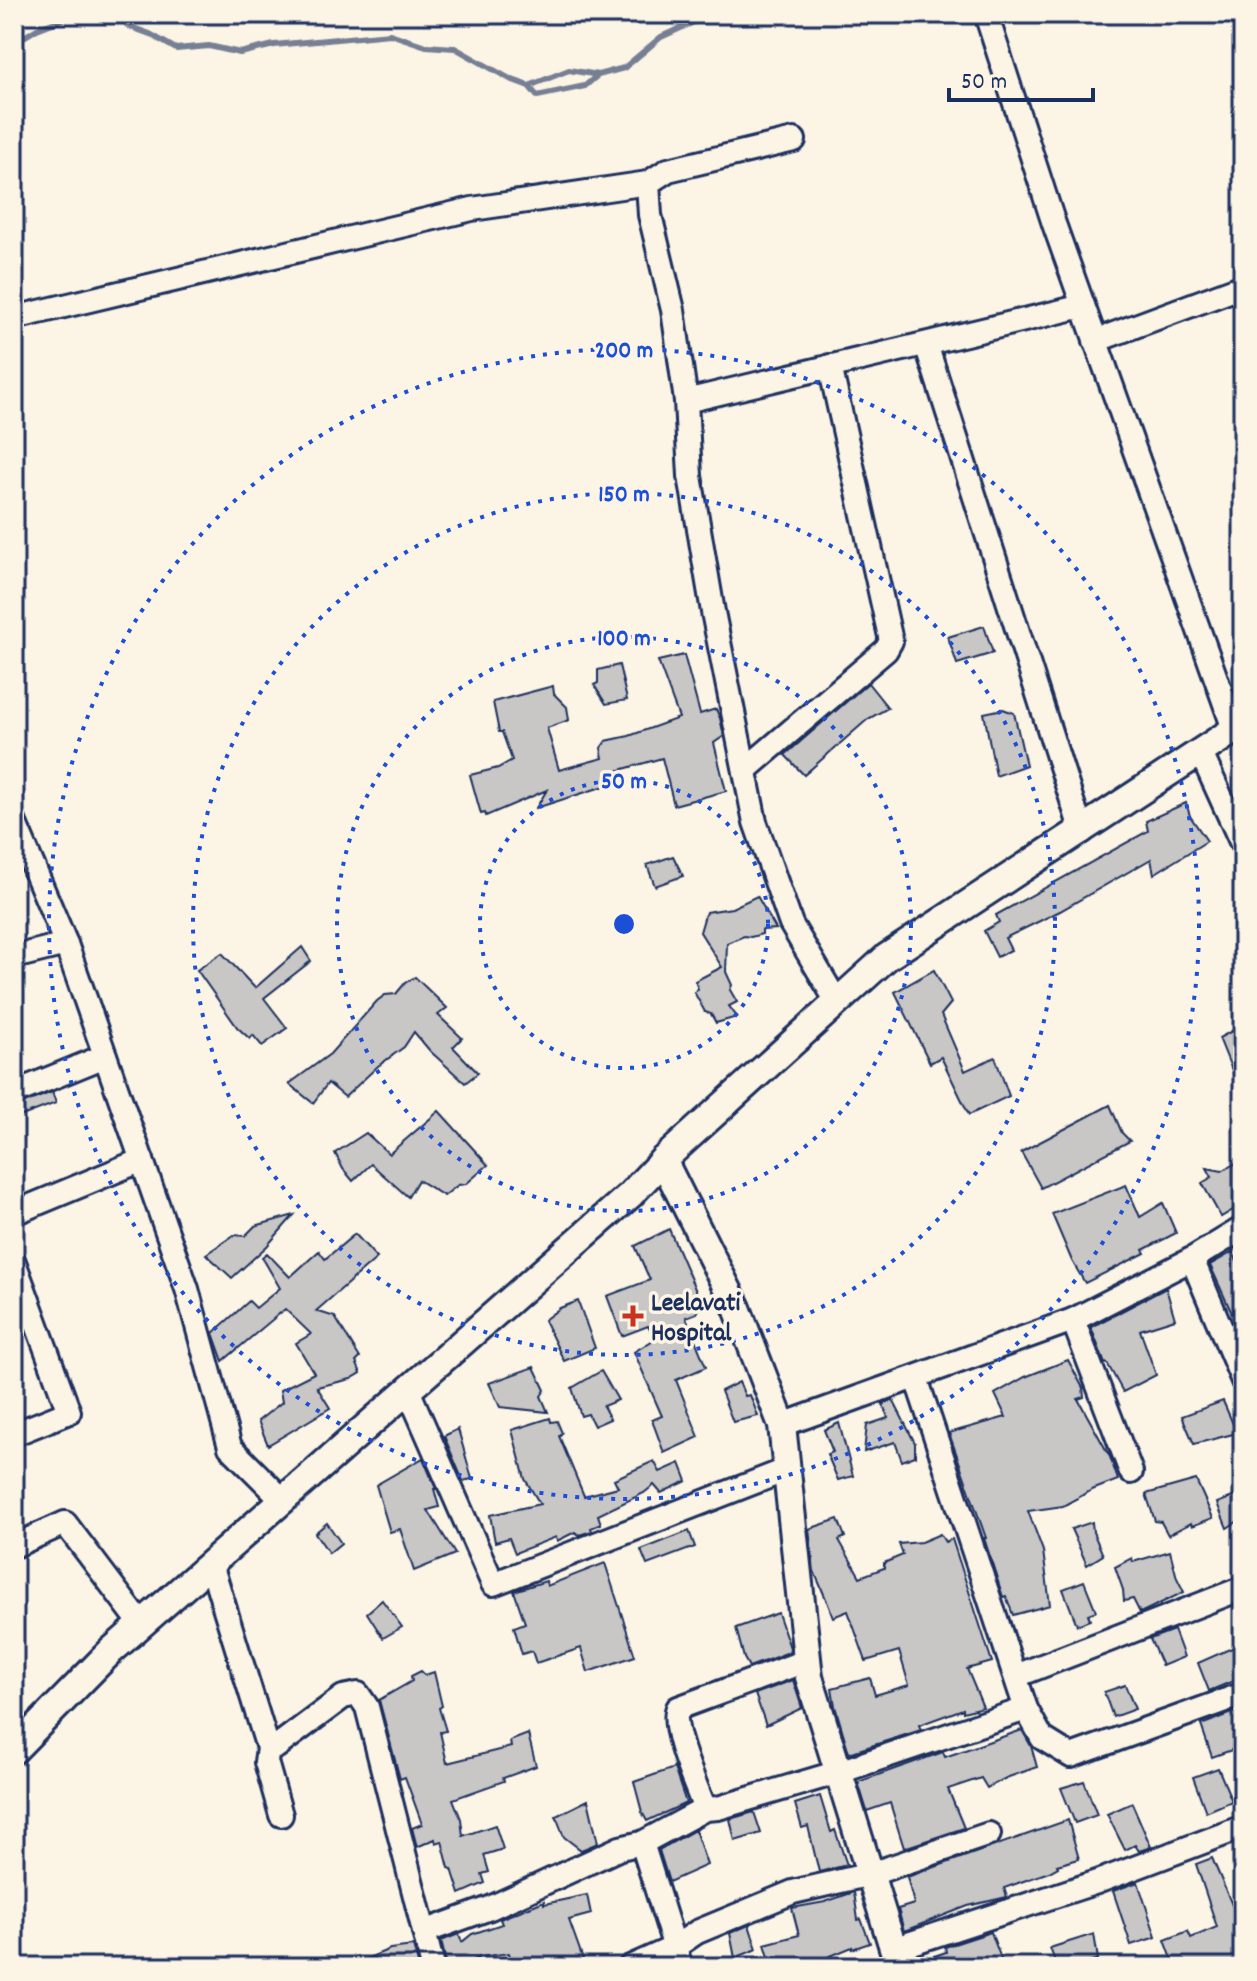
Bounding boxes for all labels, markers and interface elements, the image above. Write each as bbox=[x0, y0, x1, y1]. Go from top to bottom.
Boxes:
scale bar bbox=[949, 52, 1093, 102]
text: 50 m bbox=[961, 66, 1007, 100]
text: 200 m bbox=[595, 335, 653, 369]
text: 150 m bbox=[598, 479, 650, 513]
text: 100 m bbox=[597, 623, 651, 657]
text: 50 m bbox=[601, 766, 647, 800]
centre of rings bbox=[610, 910, 638, 938]
place label: Leelavati Hospital bbox=[651, 1286, 741, 1353]
marker: Leelavati Hospital bbox=[622, 1305, 644, 1327]

